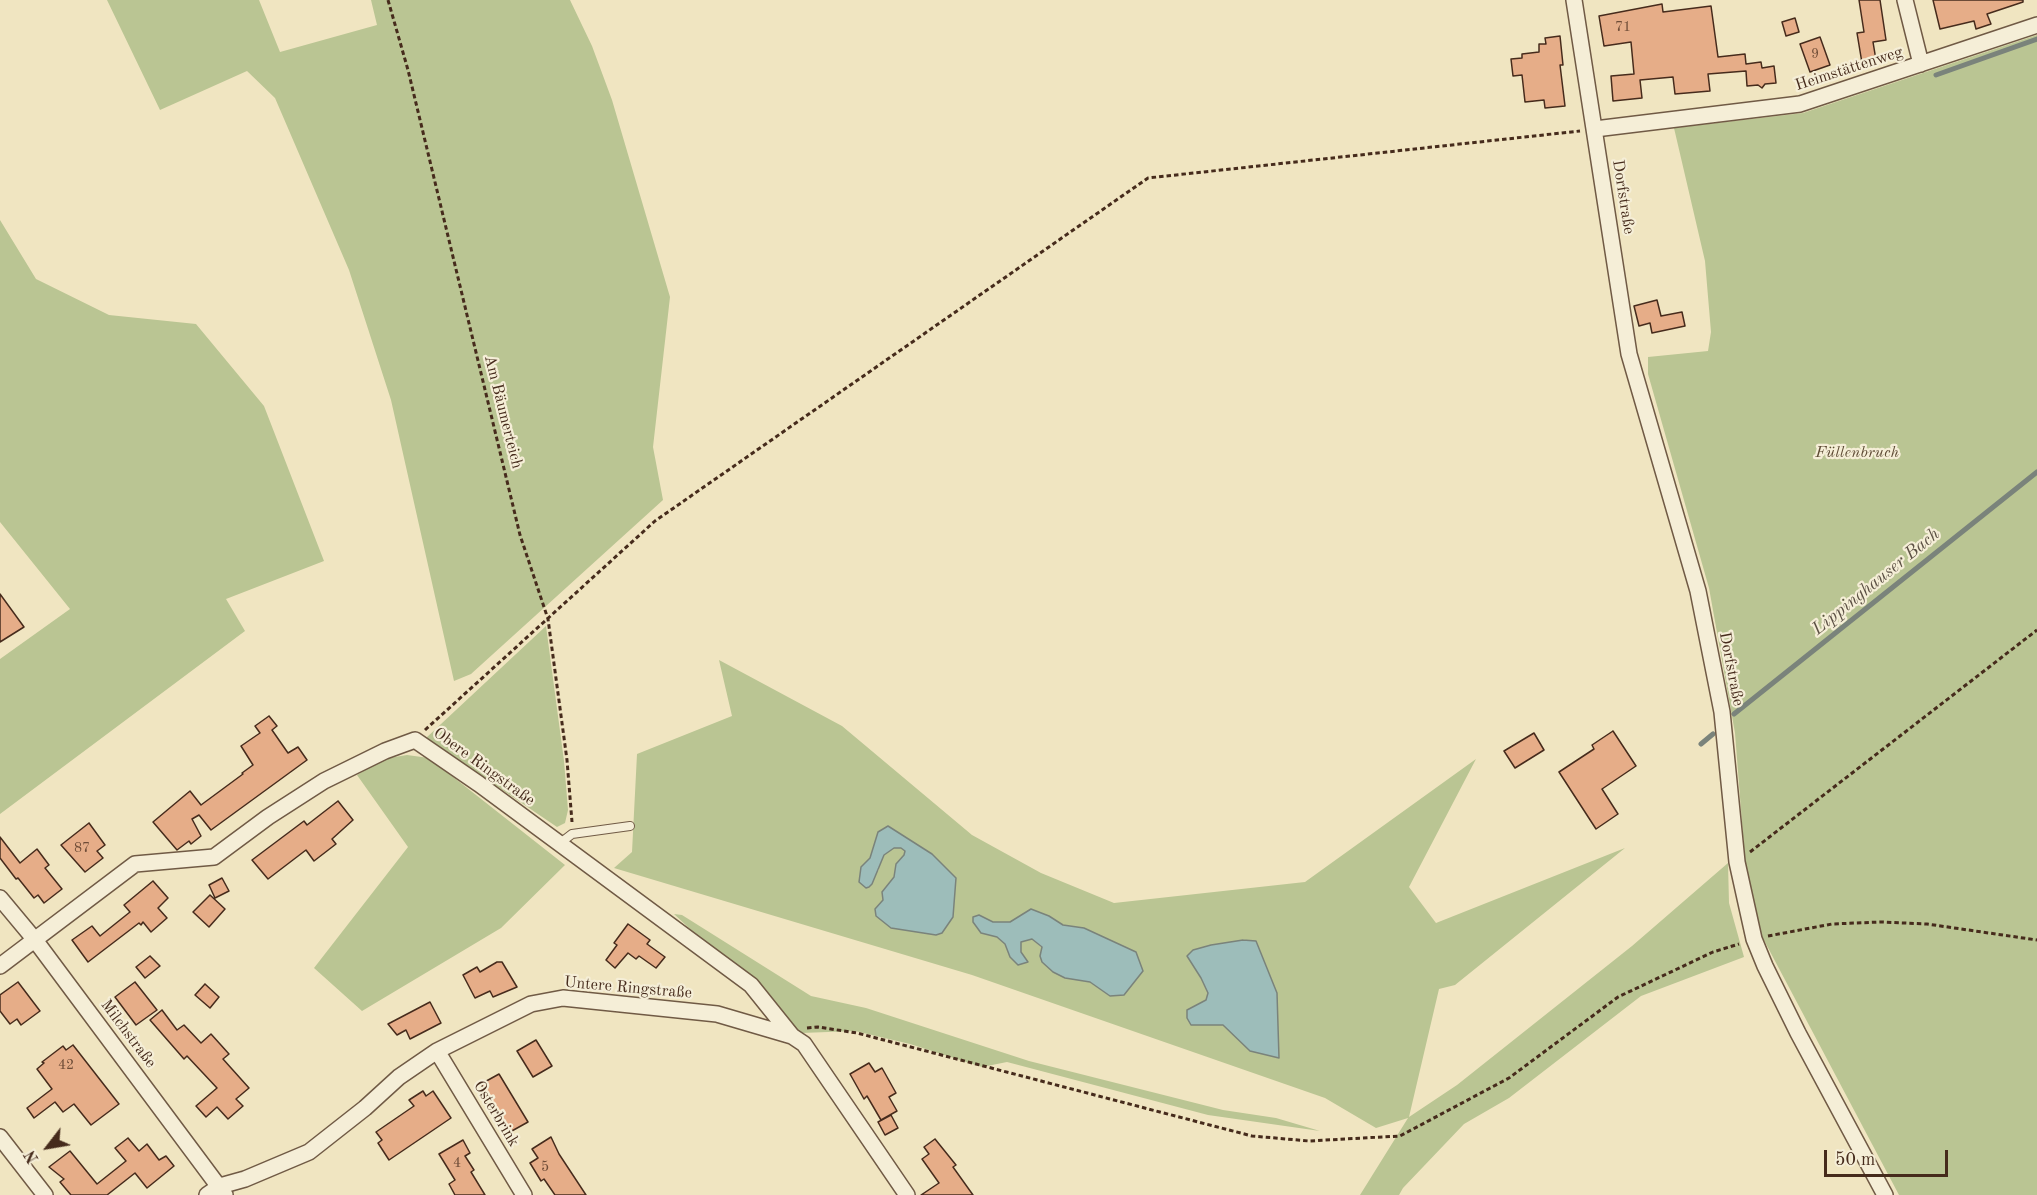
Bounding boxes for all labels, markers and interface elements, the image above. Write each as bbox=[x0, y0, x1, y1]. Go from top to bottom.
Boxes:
house number: 71 bbox=[1615, 19, 1631, 35]
street label: Heimstättenweg bbox=[1793, 43, 1905, 95]
house number: 9 bbox=[1811, 46, 1819, 62]
street label: Dorfstraße bbox=[1608, 158, 1638, 236]
street label: Am Bäumerteich bbox=[480, 353, 526, 471]
park label: Füllenbruch bbox=[1815, 443, 1899, 463]
water label: Lippinghauser Bach bbox=[1808, 524, 1944, 640]
street label: Dorfstraße bbox=[1714, 630, 1748, 708]
street label: Obere Ringstraße bbox=[429, 724, 539, 810]
house number: 87 bbox=[74, 840, 90, 856]
street label: Untere Ringstraße bbox=[563, 973, 693, 1003]
street label: Milchstraße bbox=[96, 996, 160, 1072]
house number: 42 bbox=[58, 1057, 74, 1073]
street label: Osterbrink bbox=[469, 1077, 523, 1151]
north arrow bbox=[18, 1117, 78, 1177]
scale bar bbox=[1827, 1138, 1952, 1176]
text: N bbox=[23, 1147, 43, 1166]
text: 50 m bbox=[1835, 1151, 1875, 1169]
house number: 4 bbox=[453, 1155, 461, 1171]
house number: 5 bbox=[541, 1159, 549, 1175]

